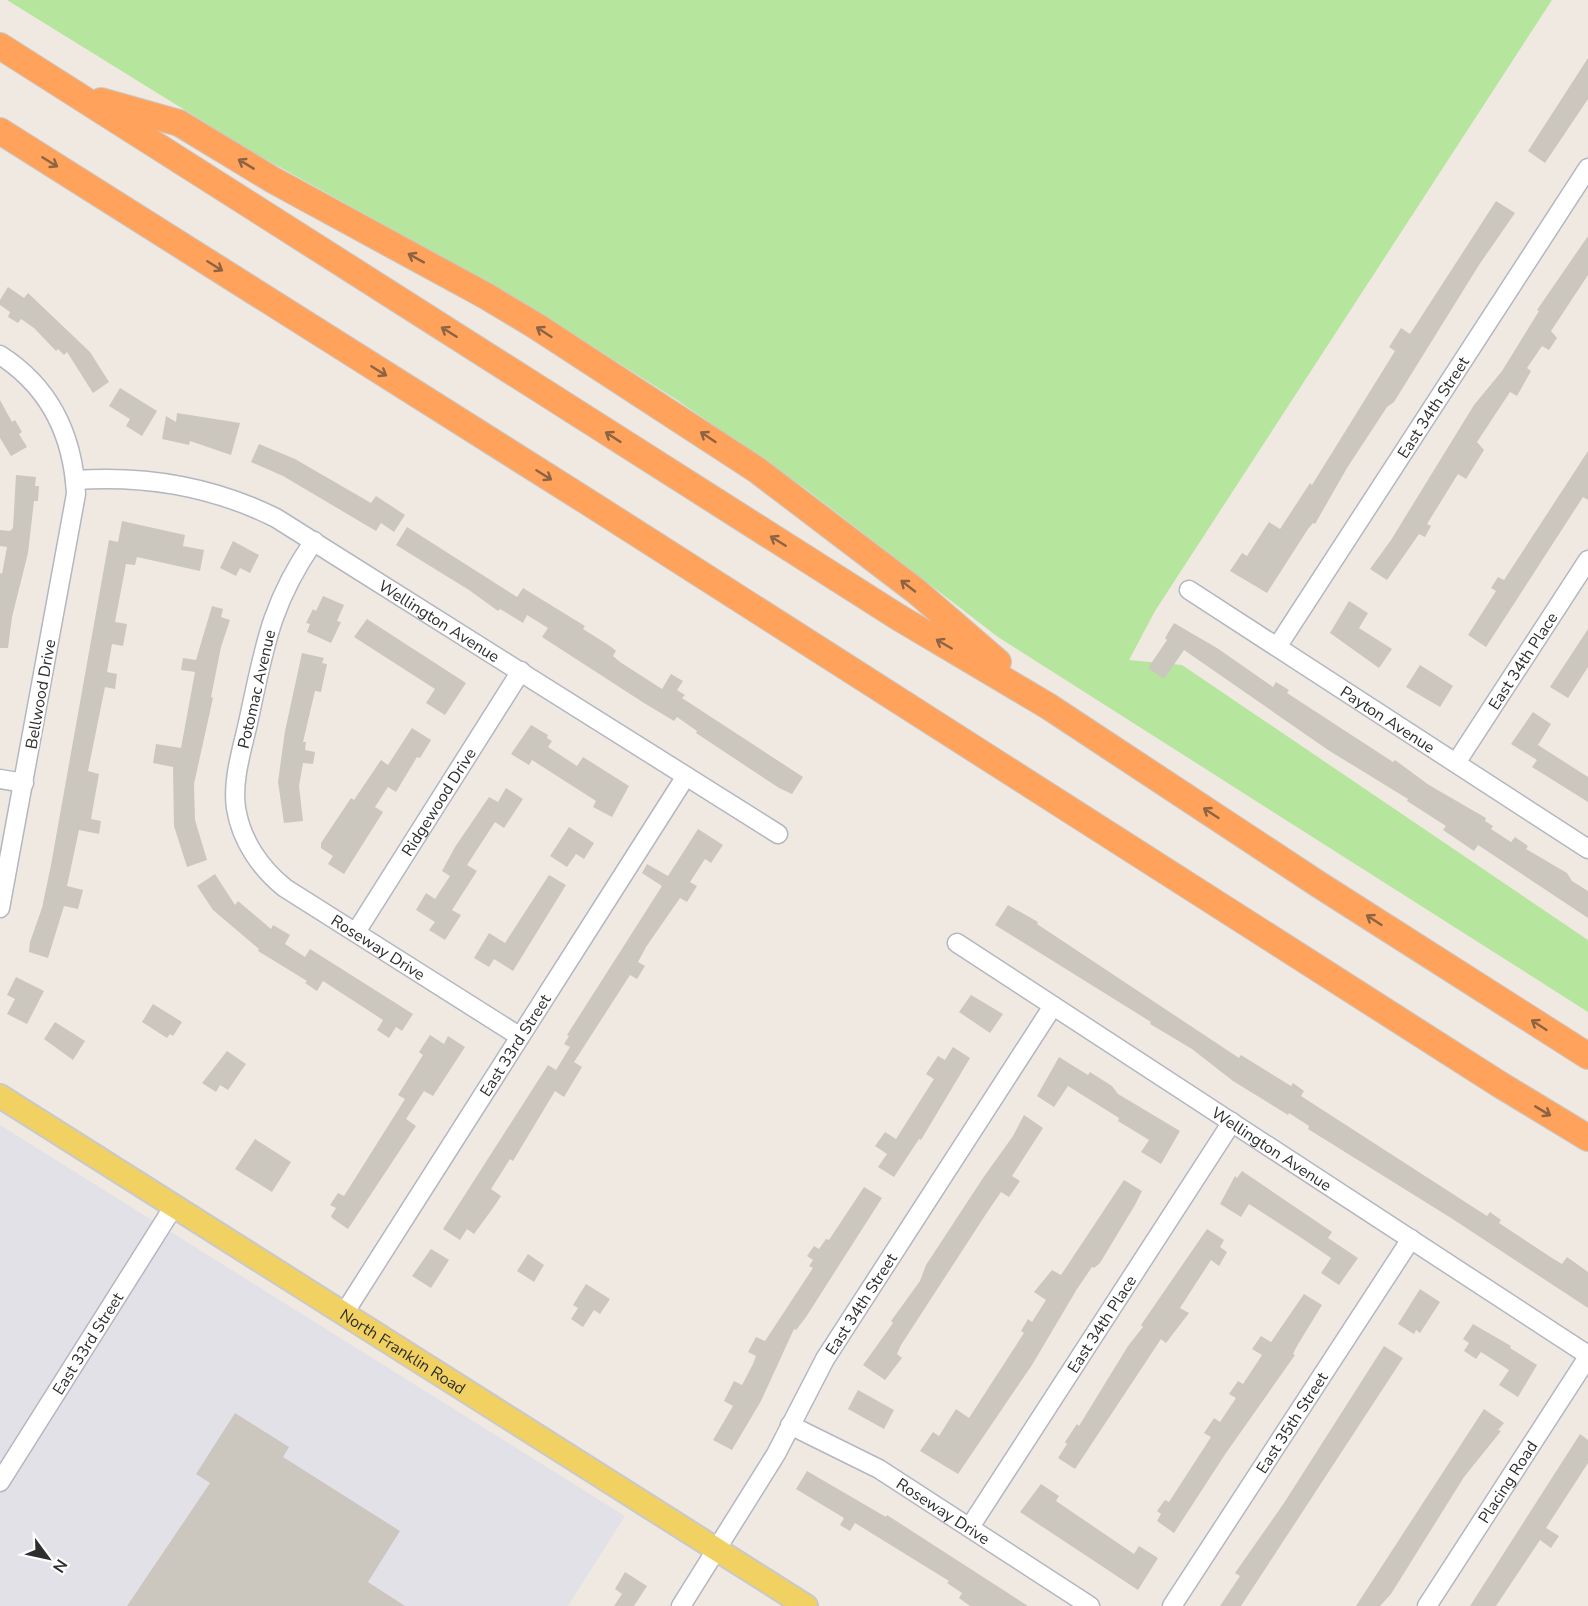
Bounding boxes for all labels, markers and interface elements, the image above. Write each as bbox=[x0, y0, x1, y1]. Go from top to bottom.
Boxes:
one-way arrow bbox=[41, 157, 58, 169]
one-way arrow bbox=[238, 157, 255, 169]
one-way arrow bbox=[408, 252, 426, 263]
one-way arrow bbox=[206, 260, 223, 273]
one-way arrow bbox=[536, 325, 553, 337]
one-way arrow bbox=[441, 326, 458, 338]
street label: East 34th Street bbox=[1393, 352, 1475, 463]
one-way arrow bbox=[371, 364, 388, 377]
one-way arrow bbox=[605, 430, 622, 443]
one-way arrow bbox=[700, 430, 717, 443]
one-way arrow bbox=[535, 469, 552, 481]
one-way arrow bbox=[770, 535, 787, 547]
street label: Wellington Avenue bbox=[374, 575, 503, 668]
one-way arrow bbox=[901, 579, 917, 592]
street label: East 34th Place bbox=[1484, 608, 1563, 714]
street label: Potomac Avenue bbox=[233, 628, 281, 751]
street label: Bellwood Drive bbox=[21, 638, 61, 751]
one-way arrow bbox=[936, 638, 953, 650]
street label: Payton Avenue bbox=[1336, 681, 1439, 759]
street label: Ridgewood Drive bbox=[397, 744, 482, 861]
one-way arrow bbox=[1203, 807, 1220, 819]
street label: Roseway Drive bbox=[326, 910, 429, 986]
one-way arrow bbox=[1366, 913, 1383, 925]
street label: East 33rd Street bbox=[475, 990, 557, 1101]
one-way arrow bbox=[1531, 1018, 1548, 1030]
street label: Wellington Avenue bbox=[1207, 1102, 1336, 1197]
one-way arrow bbox=[1534, 1105, 1551, 1117]
street label: East 34th Street bbox=[821, 1249, 903, 1359]
street label: East 34th Place bbox=[1063, 1271, 1142, 1377]
street label: East 33rd Street bbox=[48, 1288, 129, 1399]
street label: North Franklin Road bbox=[336, 1304, 469, 1400]
street label: East 35th Street bbox=[1251, 1368, 1334, 1478]
street label: Placing Road bbox=[1473, 1437, 1543, 1528]
street label: Roseway Drive bbox=[892, 1473, 994, 1550]
north arrow bbox=[18, 1528, 78, 1588]
text: N bbox=[47, 1555, 72, 1577]

